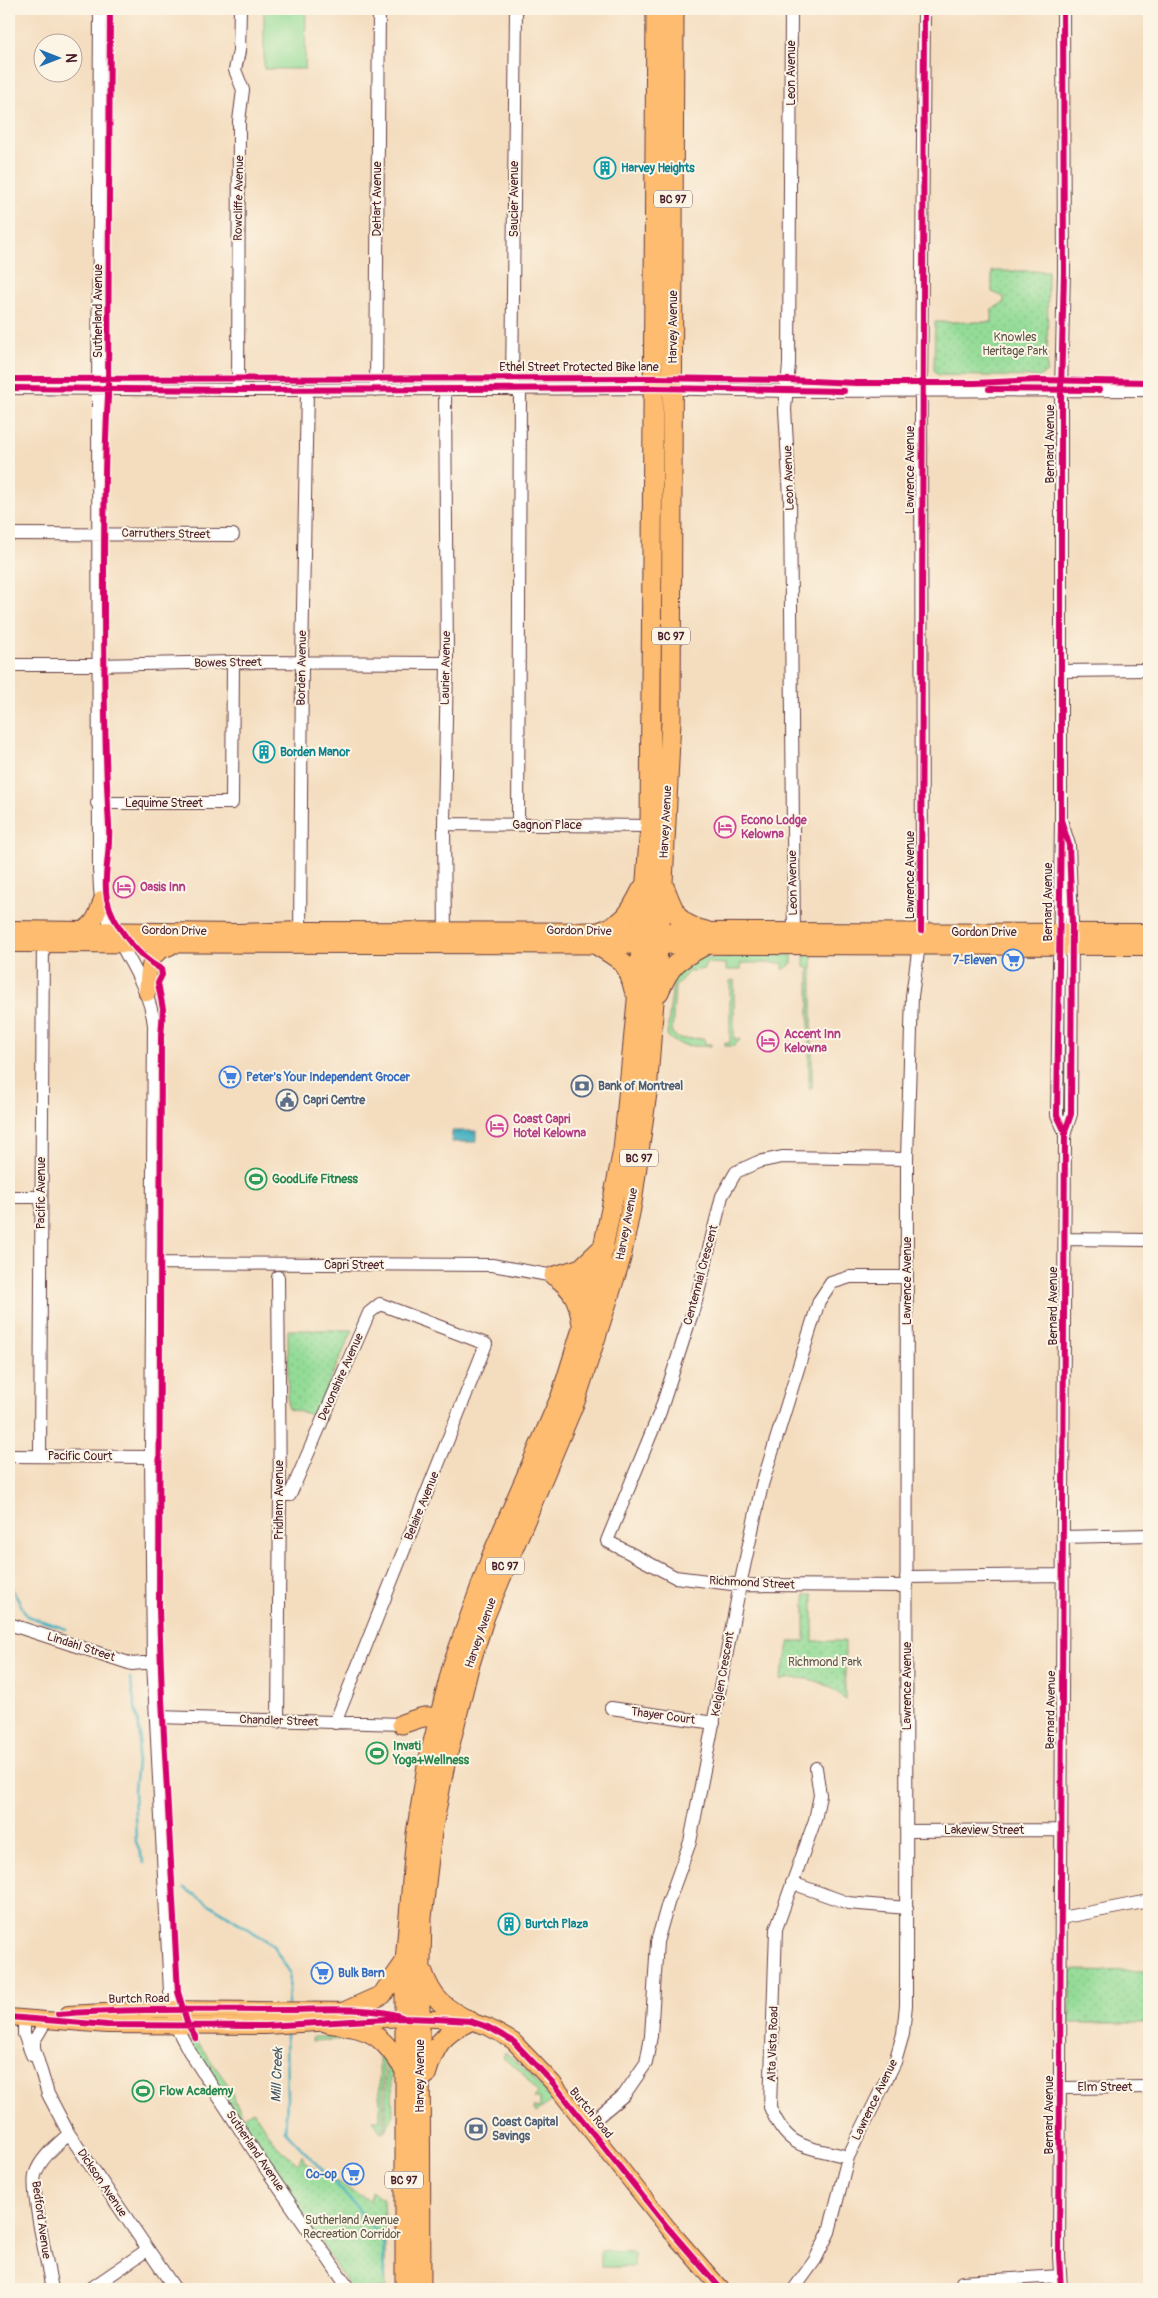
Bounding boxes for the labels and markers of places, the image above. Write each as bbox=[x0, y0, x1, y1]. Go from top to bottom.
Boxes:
building icon: Harvey Heights bbox=[593, 156, 617, 180]
place label: Harvey Heights bbox=[621, 161, 695, 176]
building icon: Borden Manor bbox=[252, 740, 276, 764]
place label: Borden Manor bbox=[280, 745, 351, 760]
place label: Econo Lodge Kelowna bbox=[741, 813, 808, 842]
hotel icon: Econo Lodge Kelowna bbox=[713, 815, 737, 839]
hotel icon: Oasis Inn bbox=[112, 875, 136, 899]
place label: Oasis Inn bbox=[140, 880, 186, 895]
supermarket icon: 7-Eleven bbox=[1001, 948, 1025, 972]
place label: 7-Eleven bbox=[953, 953, 997, 968]
place label: Accent Inn Kelowna bbox=[784, 1027, 841, 1056]
hotel icon: Accent Inn Kelowna bbox=[756, 1029, 780, 1053]
supermarket icon: Peter's Your Independent Grocer bbox=[218, 1065, 242, 1089]
place label: Peter's Your Independent Grocer bbox=[246, 1070, 411, 1085]
bank icon: Bank of Montreal bbox=[570, 1074, 594, 1098]
place label: Bank of Montreal bbox=[598, 1079, 683, 1094]
public building icon: Capri Centre bbox=[275, 1088, 299, 1112]
place label: Capri Centre bbox=[303, 1093, 366, 1108]
place label: Coast Capri Hotel Kelowna bbox=[513, 1112, 586, 1141]
hotel icon: Coast Capri Hotel Kelowna bbox=[485, 1114, 509, 1138]
sports icon: GoodLife Fitness bbox=[244, 1167, 268, 1191]
place label: GoodLife Fitness bbox=[272, 1172, 359, 1187]
place label: Invati Yoga+Wellness bbox=[392, 1739, 470, 1768]
sports icon: Invati Yoga+Wellness bbox=[365, 1741, 389, 1765]
building icon: Burtch Plaza bbox=[497, 1912, 521, 1936]
place label: Burtch Plaza bbox=[525, 1917, 589, 1932]
supermarket icon: Bulk Barn bbox=[310, 1961, 334, 1985]
place label: Bulk Barn bbox=[338, 1966, 385, 1981]
sports icon: Flow Academy bbox=[131, 2079, 155, 2103]
place label: Flow Academy bbox=[159, 2084, 234, 2099]
place label: Coast Capital Savings bbox=[492, 2115, 558, 2144]
bank icon: Coast Capital Savings bbox=[464, 2117, 488, 2141]
supermarket icon: Co-op bbox=[341, 2162, 365, 2186]
place label: Co-op bbox=[306, 2167, 337, 2182]

